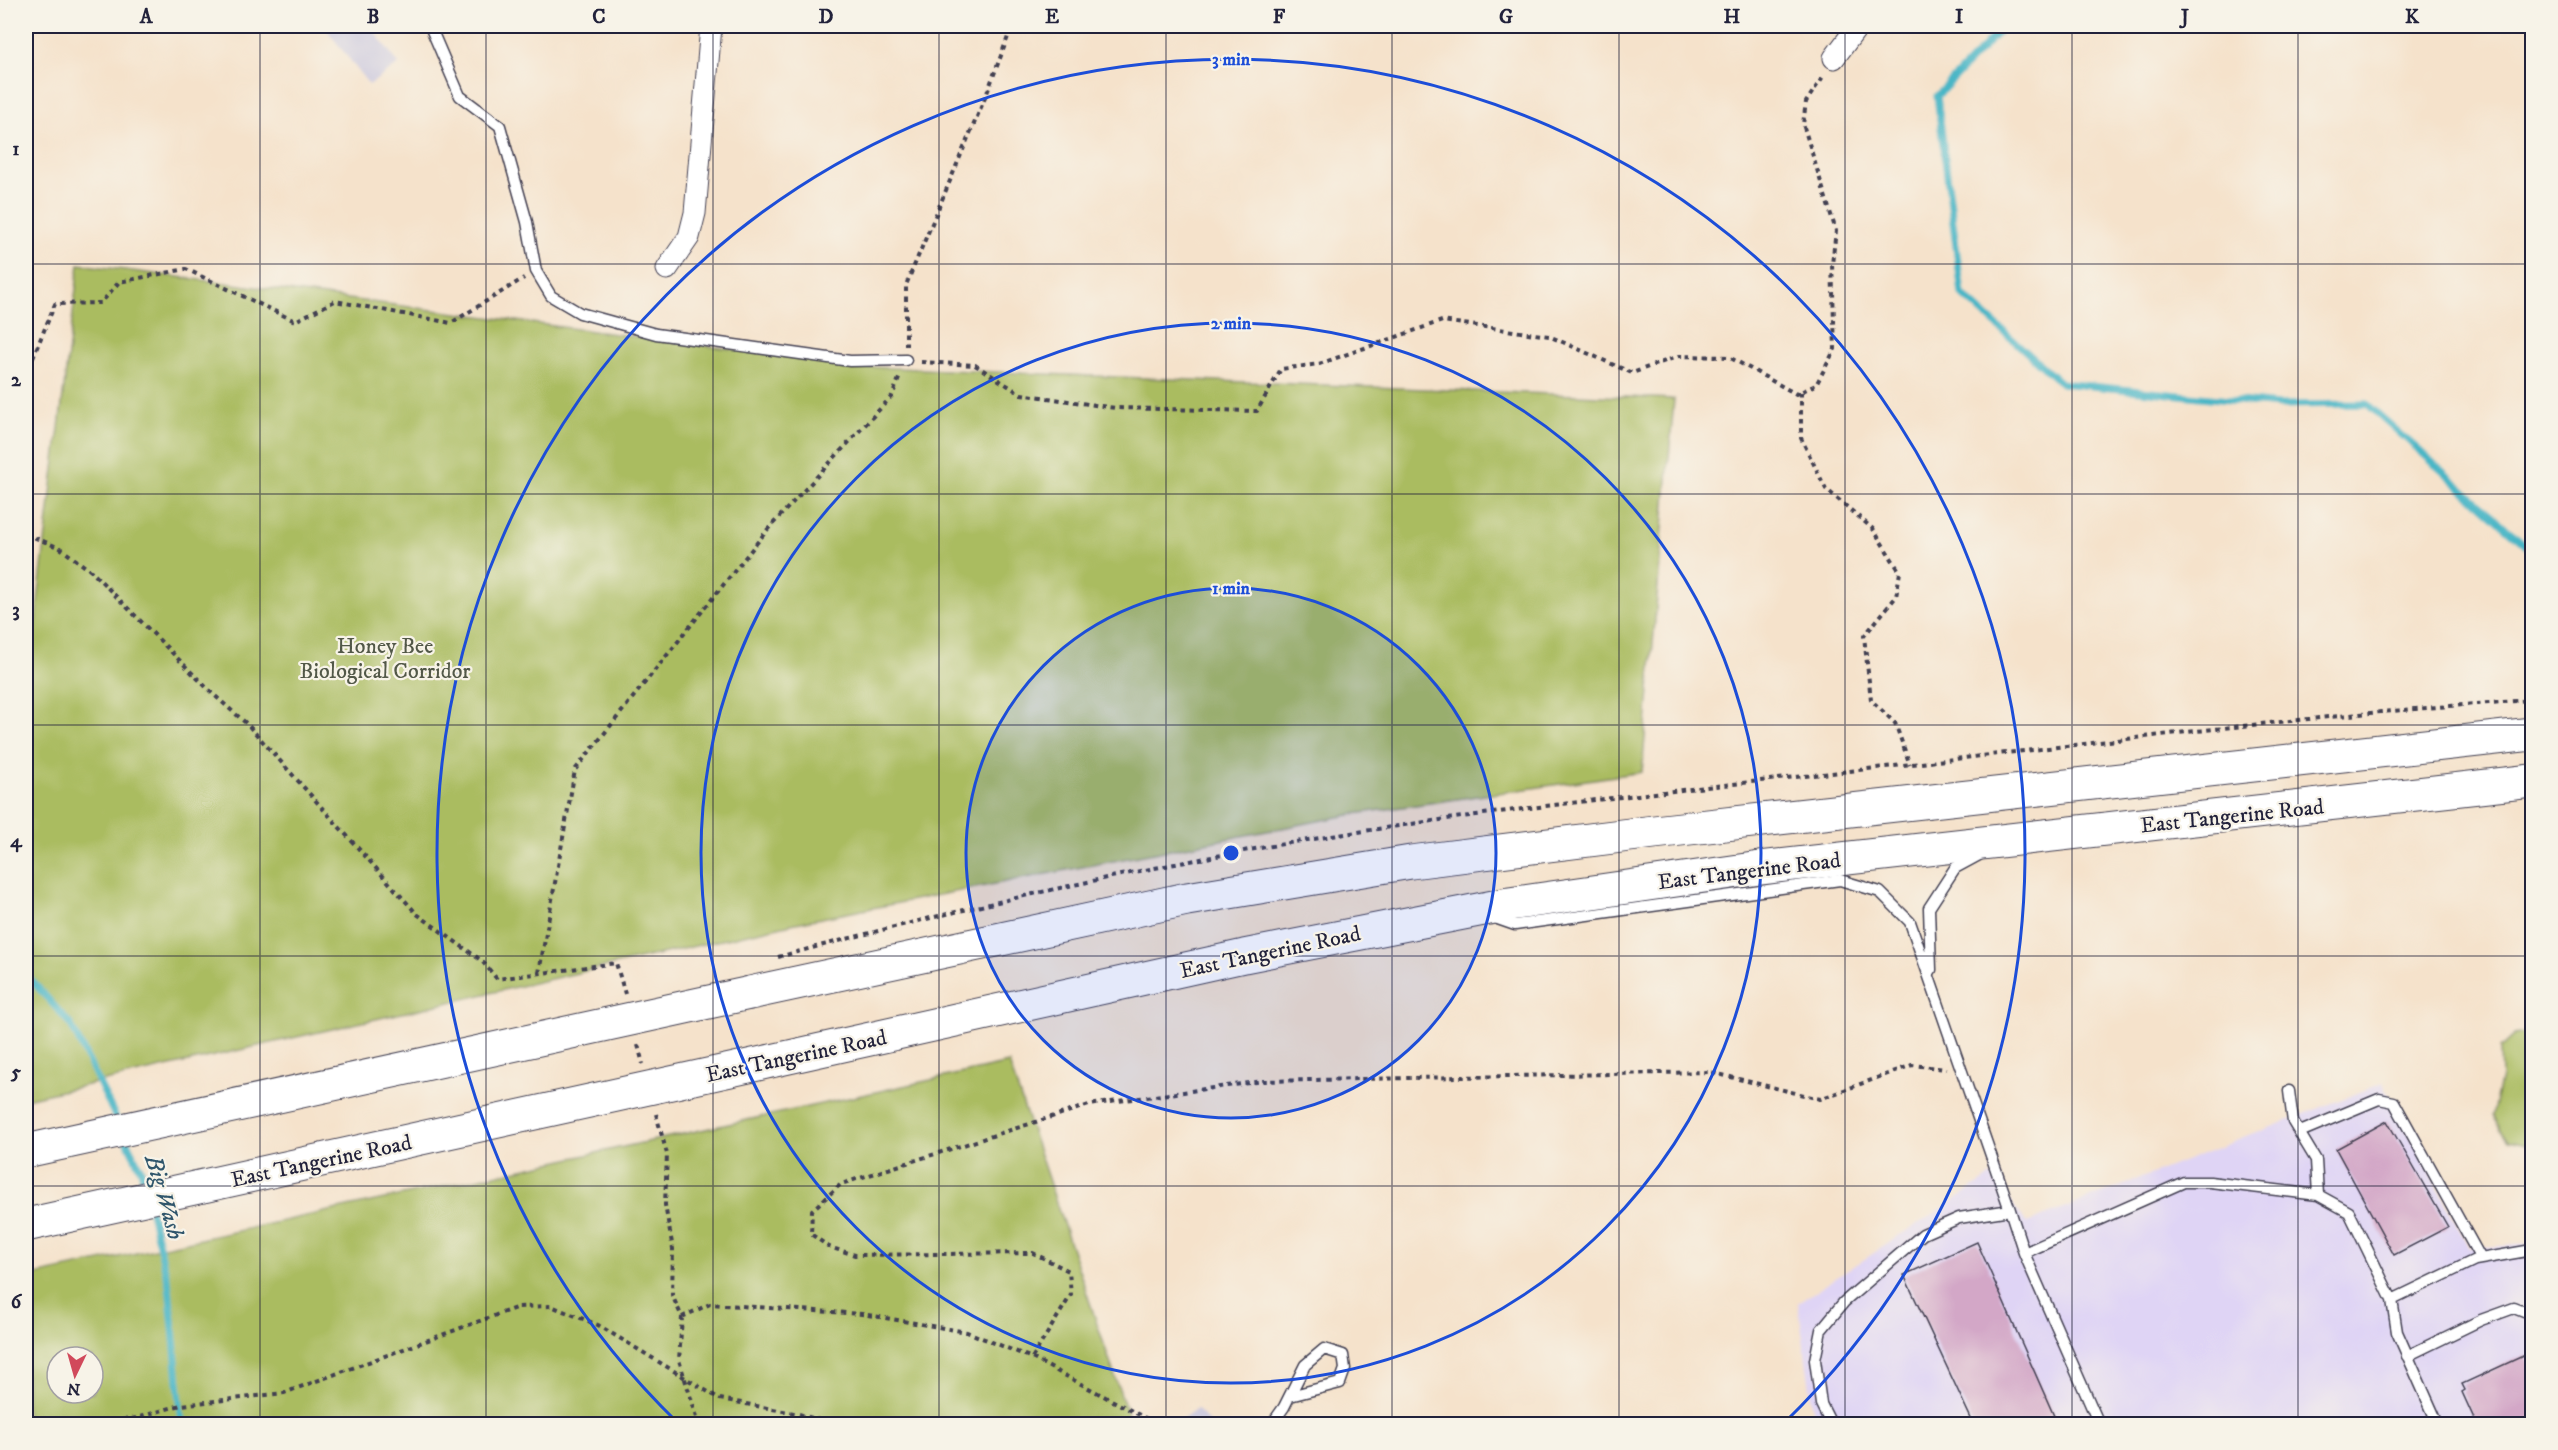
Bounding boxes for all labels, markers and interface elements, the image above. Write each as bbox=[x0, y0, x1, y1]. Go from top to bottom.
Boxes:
text: A bbox=[139, 5, 154, 30]
text: B bbox=[367, 5, 379, 30]
text: C bbox=[592, 5, 606, 30]
text: D bbox=[819, 5, 834, 30]
text: E bbox=[1045, 5, 1059, 30]
text: F bbox=[1273, 5, 1286, 30]
text: G bbox=[1499, 5, 1513, 30]
text: H bbox=[1724, 5, 1741, 30]
text: I bbox=[1955, 5, 1963, 30]
text: J bbox=[2179, 5, 2189, 30]
text: K bbox=[2405, 5, 2420, 30]
text: 3 min bbox=[1212, 49, 1251, 71]
text: 1 bbox=[12, 137, 20, 162]
text: 2 min bbox=[1211, 313, 1252, 335]
text: 2 bbox=[11, 368, 22, 393]
text: 1 min bbox=[1212, 578, 1251, 600]
text: 3 bbox=[12, 598, 20, 623]
park label: Honey Bee Biological Corridor bbox=[300, 633, 471, 685]
street label: East Tangerine Road bbox=[2139, 793, 2325, 840]
text: 4 bbox=[10, 829, 23, 854]
centre of rings bbox=[1221, 843, 1241, 863]
street label: East Tangerine Road bbox=[1656, 847, 1842, 896]
street label: East Tangerine Road bbox=[1177, 920, 1363, 985]
street label: East Tangerine Road bbox=[703, 1024, 889, 1089]
text: 5 bbox=[10, 1060, 21, 1085]
street label: East Tangerine Road bbox=[228, 1129, 414, 1194]
water label: Big Wash bbox=[137, 1150, 190, 1243]
text: 6 bbox=[11, 1290, 23, 1315]
north arrow bbox=[45, 1345, 105, 1405]
text: N bbox=[66, 1378, 81, 1399]

